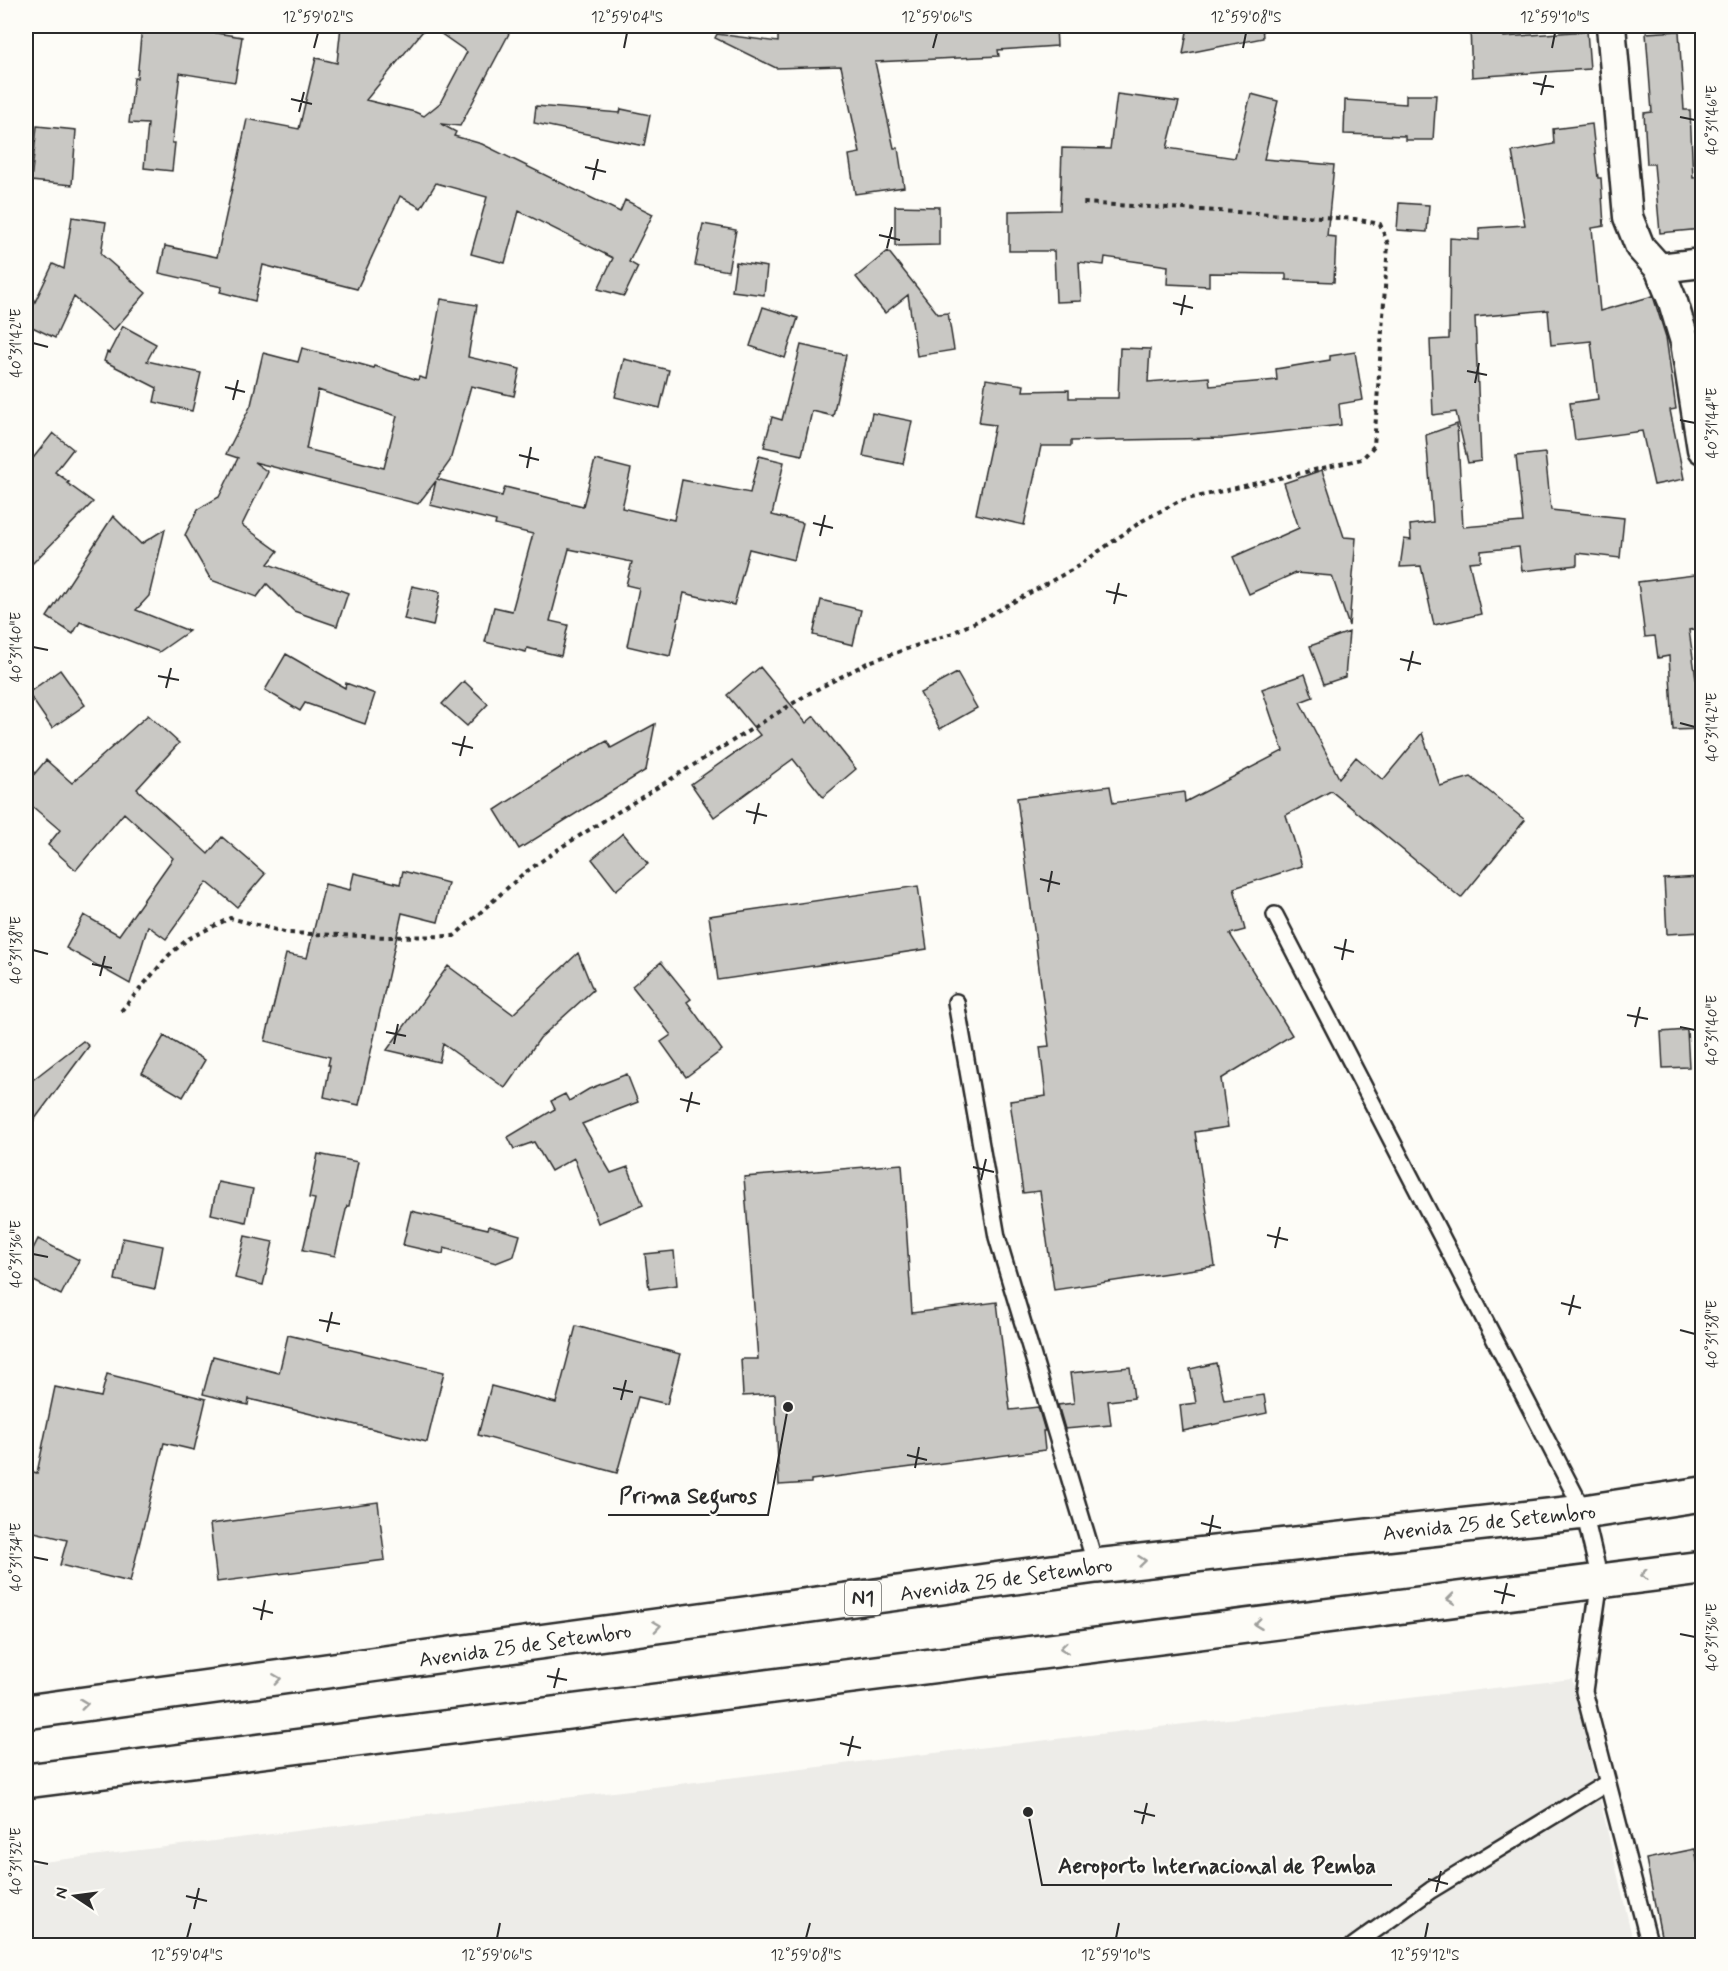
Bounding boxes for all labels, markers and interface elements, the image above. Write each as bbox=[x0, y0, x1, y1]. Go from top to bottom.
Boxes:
text: 12°59'02"S bbox=[283, 8, 353, 28]
text: 12°59'04"S bbox=[591, 8, 663, 28]
text: 12°59'06"S bbox=[901, 8, 973, 28]
text: 12°59'08"S bbox=[1210, 8, 1282, 28]
text: 12°59'10"S bbox=[1520, 8, 1590, 28]
text: 40°31'46"E bbox=[1703, 85, 1723, 155]
text: 40°31'42"E bbox=[7, 308, 27, 378]
text: 40°31'44"E bbox=[1703, 387, 1723, 458]
text: 40°31'40"E bbox=[7, 612, 27, 682]
text: 40°31'42"E bbox=[1703, 692, 1723, 762]
text: 40°31'38"E bbox=[7, 916, 27, 984]
text: 40°31'40"E bbox=[1703, 995, 1723, 1065]
text: 40°31'36"E bbox=[7, 1220, 27, 1288]
text: 40°31'38"E bbox=[1703, 1300, 1723, 1368]
callout: Prima Seguros bbox=[608, 1475, 768, 1515]
text: Prima Seguros bbox=[619, 1483, 757, 1515]
street label: Avenida 25 de Setembro bbox=[1381, 1498, 1597, 1548]
text: 40°31'34"E bbox=[7, 1522, 27, 1591]
street label: Avenida 25 de Setembro bbox=[898, 1551, 1114, 1609]
one-way arrow bbox=[1137, 1555, 1146, 1567]
one-way arrow bbox=[1640, 1568, 1649, 1580]
road number: N1 bbox=[845, 1581, 881, 1615]
one-way arrow bbox=[1446, 1593, 1456, 1605]
text: 40°31'36"E bbox=[1703, 1603, 1723, 1671]
street label: Avenida 25 de Setembro bbox=[417, 1617, 633, 1675]
one-way arrow bbox=[1253, 1617, 1262, 1629]
one-way arrow bbox=[653, 1621, 662, 1633]
one-way arrow bbox=[1059, 1642, 1069, 1654]
one-way arrow bbox=[272, 1673, 281, 1685]
one-way arrow bbox=[79, 1699, 88, 1711]
text: 40°31'32"E bbox=[7, 1827, 27, 1895]
callout: Aeroporto Internacional de Pemba bbox=[1042, 1845, 1392, 1885]
text: Aeroporto Internacional de Pemba bbox=[1058, 1853, 1376, 1881]
north arrow bbox=[45, 1866, 105, 1926]
text: N bbox=[50, 1885, 73, 1901]
text: 12°59'04"S bbox=[151, 1946, 223, 1966]
text: 12°59'06"S bbox=[461, 1946, 533, 1966]
text: 12°59'08"S bbox=[770, 1946, 842, 1966]
text: 12°59'10"S bbox=[1081, 1946, 1151, 1966]
text: 12°59'12"S bbox=[1390, 1946, 1460, 1966]

